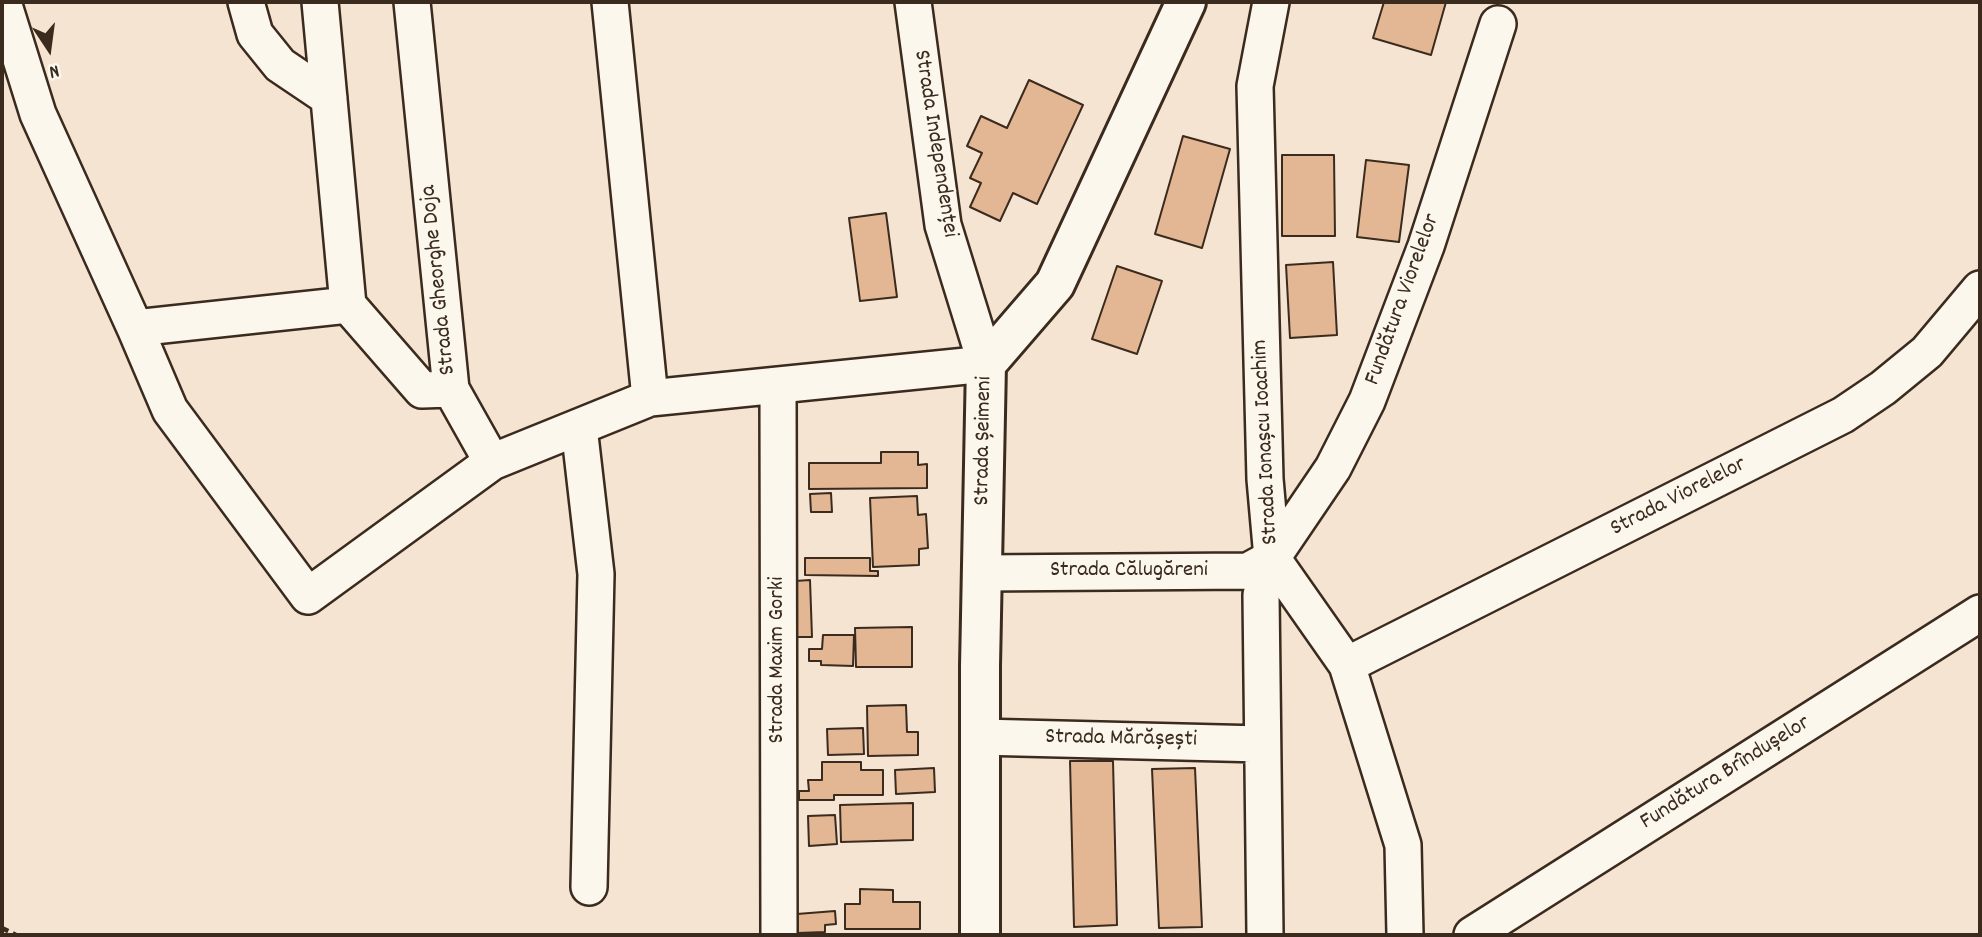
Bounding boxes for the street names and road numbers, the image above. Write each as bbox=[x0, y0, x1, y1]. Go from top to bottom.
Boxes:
street label: Strada Independenței bbox=[906, 48, 962, 240]
street label: Strada Gheorghe Doja bbox=[416, 184, 464, 376]
street label: Fundătura Viorelelor bbox=[1360, 211, 1448, 389]
street label: Strada Ionașcu Ioachim bbox=[1248, 339, 1286, 545]
street label: Strada Șeimeni bbox=[970, 376, 1000, 506]
street label: Strada Viorelelor bbox=[1606, 452, 1752, 544]
street label: Strada Călugăreni bbox=[1050, 558, 1208, 586]
street label: Strada Maxim Gorki bbox=[765, 577, 793, 743]
street label: Fundătura Brîndușelor bbox=[1636, 711, 1816, 837]
street label: Strada Mărășești bbox=[1045, 725, 1197, 755]

